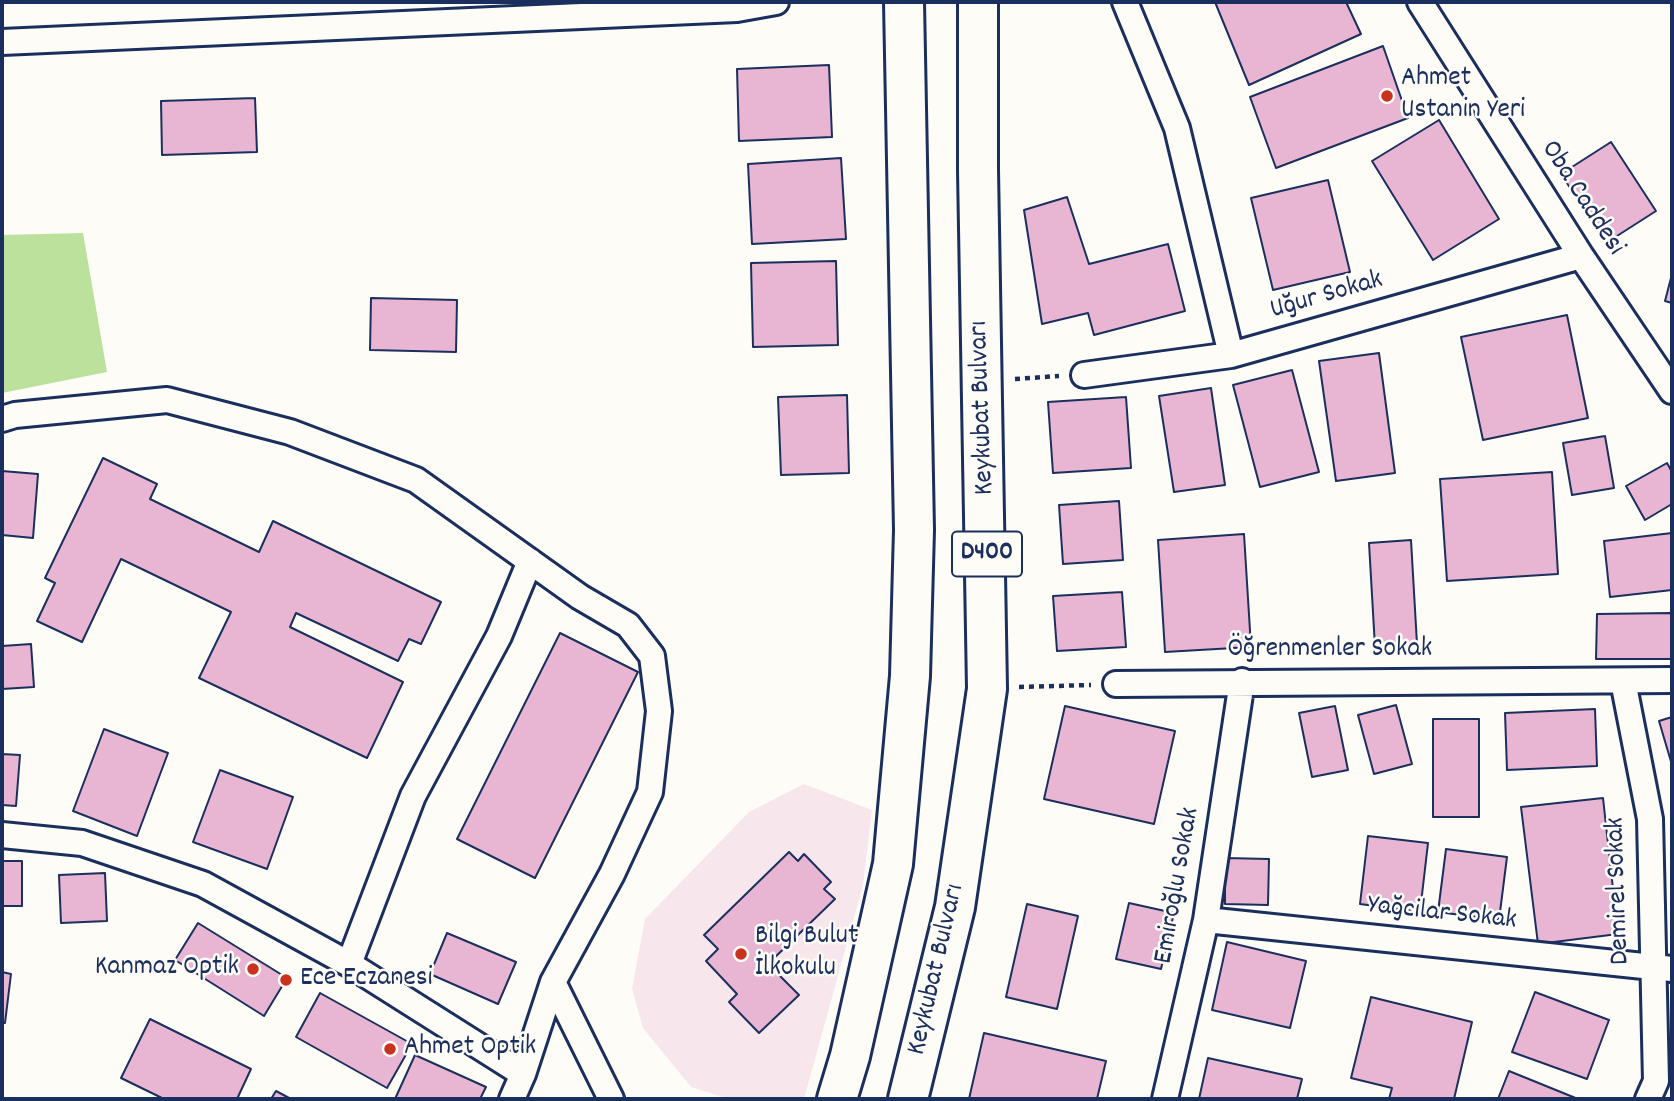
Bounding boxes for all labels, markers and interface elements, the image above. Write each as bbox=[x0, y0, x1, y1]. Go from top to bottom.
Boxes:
place label: Ahmet Ustanin Yeri bbox=[1401, 63, 1525, 129]
marker: Ahmet Ustanin Yeri bbox=[1379, 88, 1395, 104]
street label: Oba Caddesi bbox=[1531, 135, 1631, 263]
street label: Uğur Sokak bbox=[1267, 265, 1387, 329]
street label: Keykubat Bulvarı bbox=[964, 320, 1004, 496]
road number: D400 bbox=[952, 532, 1022, 576]
street label: Öğrenmenler Sokak bbox=[1228, 634, 1432, 668]
street label: Emiroğlu Sokak bbox=[1149, 805, 1209, 967]
street label: Demirel Sokak bbox=[1601, 817, 1639, 965]
street label: Keykubat Bulvarı bbox=[902, 881, 974, 1059]
street label: Yağcilar Sokak bbox=[1366, 890, 1518, 940]
place label: Bilgi Bulut İlkokulu bbox=[755, 921, 858, 987]
marker: Bilgi Bulut İlkokulu bbox=[733, 946, 749, 962]
place label: Kanmaz Optik bbox=[95, 952, 239, 986]
marker: Kanmaz Optik bbox=[245, 961, 261, 977]
place label: Ece Eczanesi bbox=[300, 963, 433, 997]
marker: Ece Eczanesi bbox=[278, 972, 294, 988]
place label: Ahmet Optik bbox=[404, 1032, 536, 1066]
marker: Ahmet Optik bbox=[382, 1041, 398, 1057]

